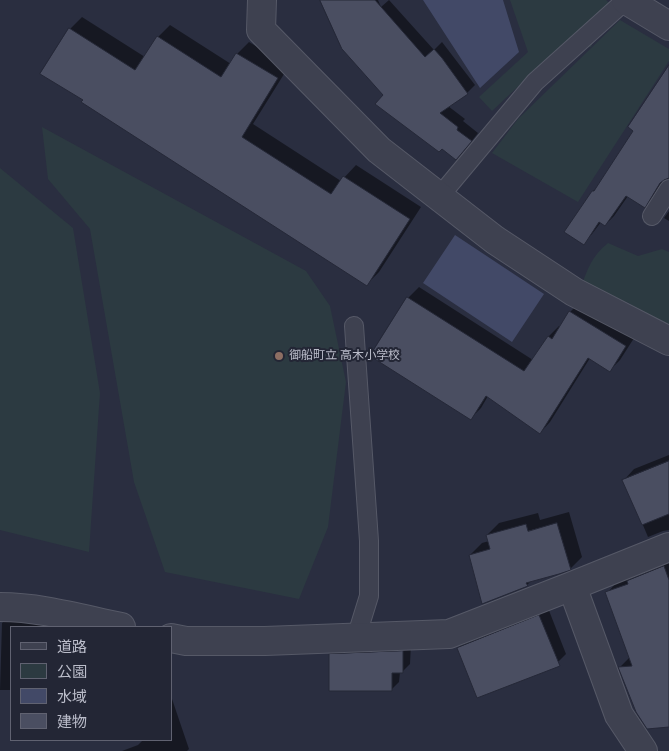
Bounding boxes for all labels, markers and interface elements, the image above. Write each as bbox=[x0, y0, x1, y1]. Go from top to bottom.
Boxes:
place label: 御船町立 高木小学校 bbox=[289, 349, 400, 363]
marker: 御船町立 高木小学校 bbox=[273, 350, 285, 362]
legend bbox=[10, 626, 172, 741]
text: 道路 bbox=[57, 638, 87, 655]
text: 公園 bbox=[57, 663, 87, 680]
text: 水域 bbox=[57, 688, 87, 705]
text: 建物 bbox=[57, 713, 87, 730]

